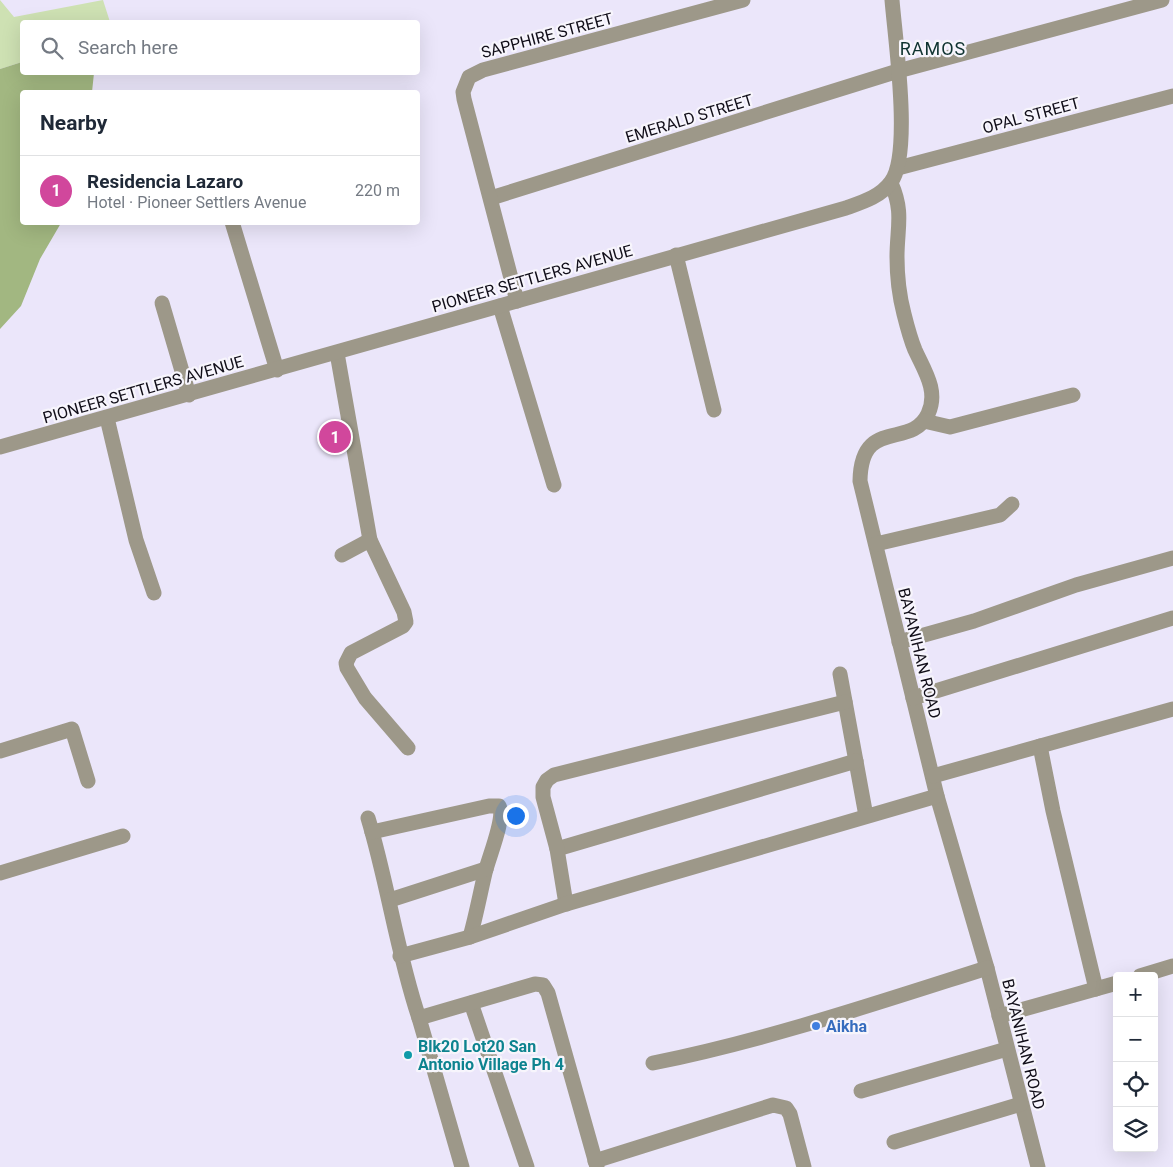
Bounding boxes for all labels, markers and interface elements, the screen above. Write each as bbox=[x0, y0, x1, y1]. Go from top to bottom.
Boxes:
street label: SAPPHIRE STREET bbox=[479, 9, 616, 62]
search box bbox=[20, 20, 420, 75]
icon: search bbox=[38, 34, 66, 62]
text: Search here bbox=[78, 36, 178, 59]
district label: RAMOS bbox=[900, 38, 966, 59]
street label: EMERALD STREET bbox=[623, 90, 756, 147]
street label: OPAL STREET bbox=[980, 93, 1082, 138]
text: Nearby bbox=[40, 111, 107, 135]
text: Residencia Lazaro bbox=[87, 170, 243, 193]
text: 1 bbox=[51, 181, 61, 200]
text: 220 m bbox=[355, 181, 400, 200]
text: Hotel · Pioneer Settlers Avenue bbox=[87, 193, 306, 212]
street label: PIONEER SETTLERS AVENUE bbox=[430, 241, 635, 316]
street label: PIONEER SETTLERS AVENUE bbox=[41, 352, 246, 427]
pin: 1 bbox=[319, 418, 351, 456]
street label: BAYANIHAN ROAD bbox=[894, 586, 945, 720]
your location bbox=[503, 803, 529, 829]
map controls bbox=[1113, 972, 1158, 1152]
button: + bbox=[1113, 972, 1158, 1017]
street label: BAYANIHAN ROAD bbox=[998, 977, 1049, 1111]
place label: Aikha bbox=[826, 1017, 867, 1036]
button: − bbox=[1113, 1017, 1158, 1062]
marker: Aikha bbox=[810, 1020, 822, 1032]
place label: Blk20 Lot20 San Antonio Village Ph 4 bbox=[418, 1037, 564, 1074]
marker: Blk20 Lot20 San Antonio Village Ph 4 bbox=[402, 1049, 414, 1061]
button: locate bbox=[1113, 1062, 1158, 1107]
button: layers bbox=[1113, 1107, 1158, 1152]

